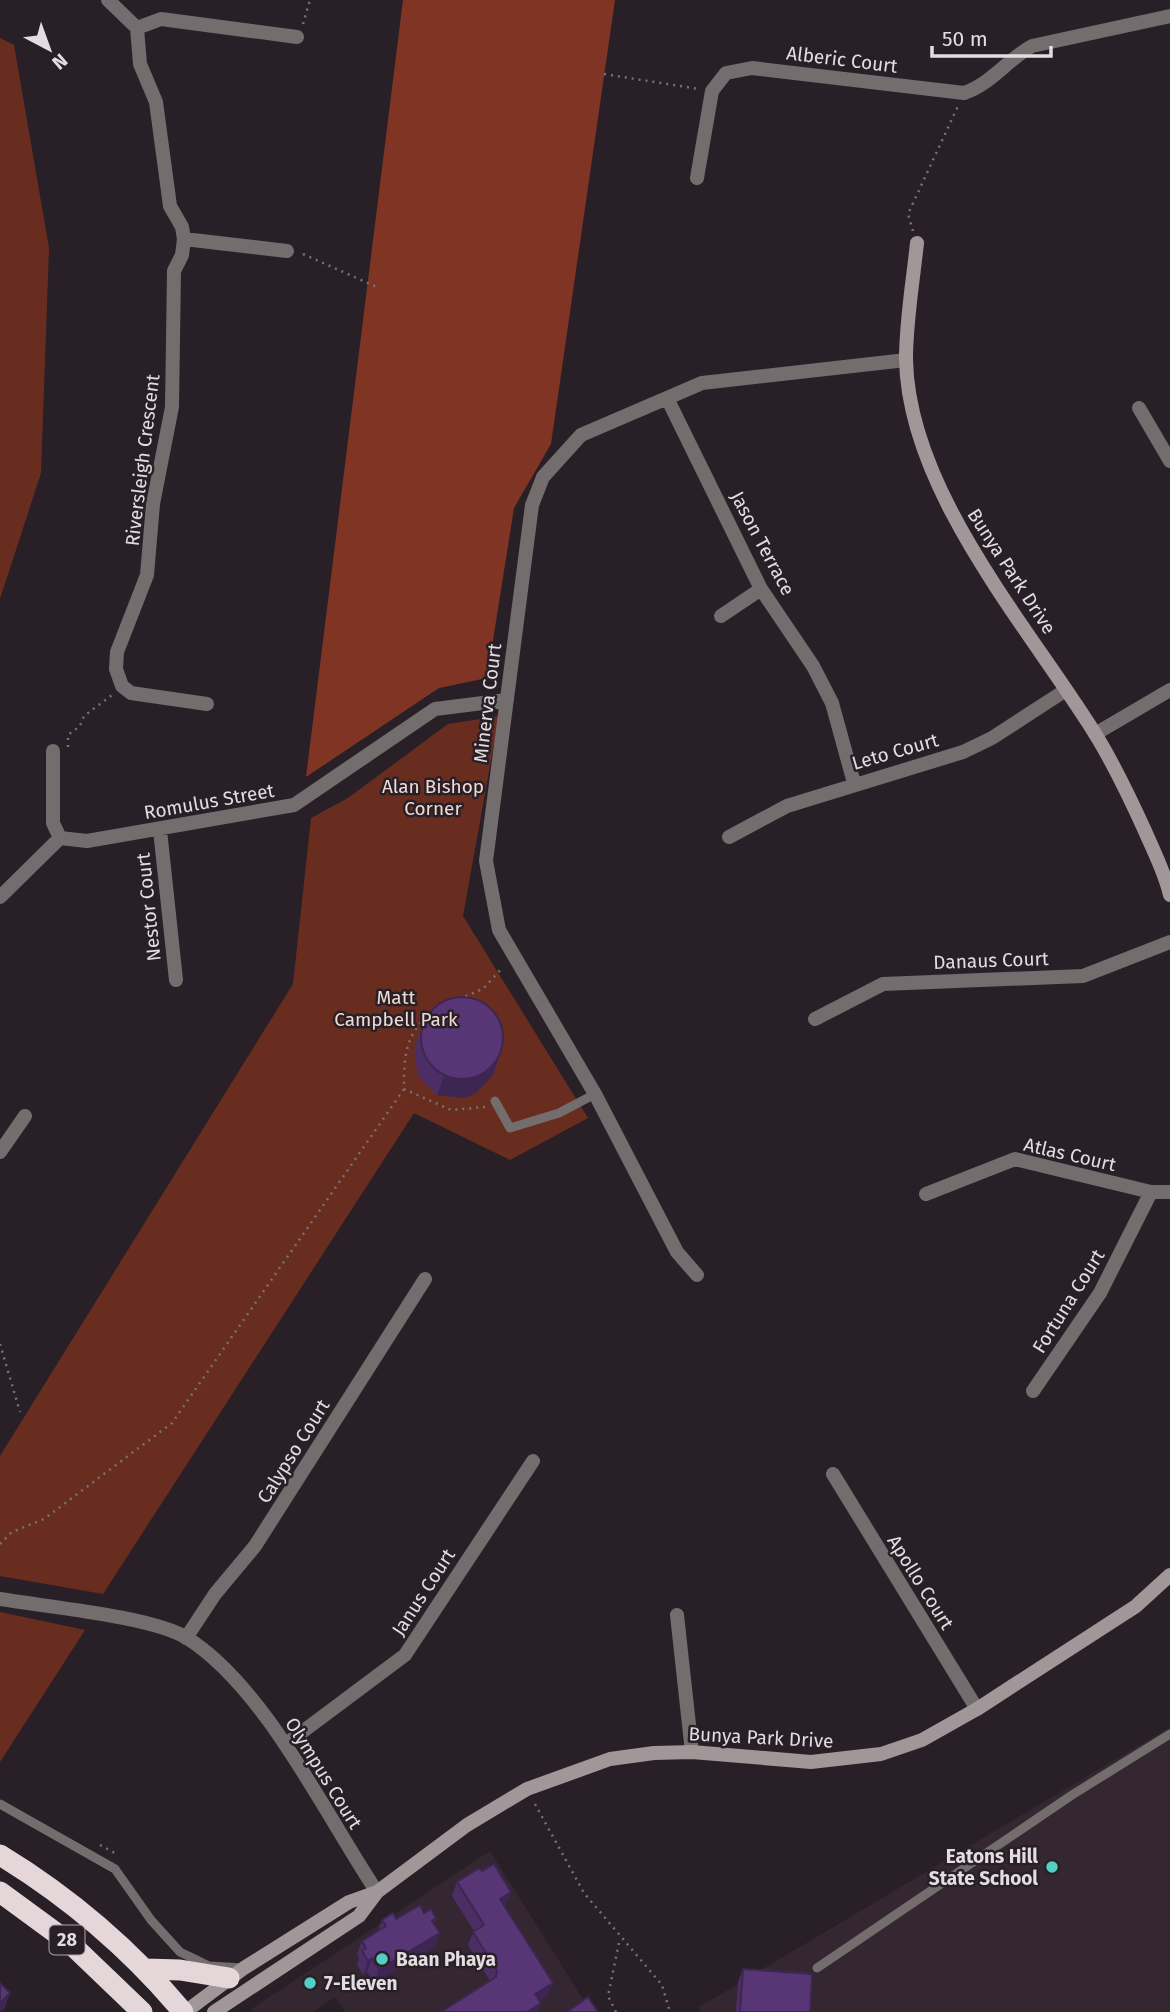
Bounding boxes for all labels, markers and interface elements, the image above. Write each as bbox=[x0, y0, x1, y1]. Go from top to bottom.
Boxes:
north arrow bbox=[14, 14, 84, 84]
scale bar bbox=[932, 14, 1051, 58]
text: 50 m bbox=[942, 26, 988, 52]
street label: Alberic Court bbox=[785, 41, 899, 78]
text: N bbox=[48, 49, 72, 74]
street label: Riversleigh Crescent bbox=[121, 373, 164, 547]
street label: Jason Terrace bbox=[726, 487, 800, 599]
street label: Bunya Park Drive bbox=[962, 504, 1061, 638]
street label: Minerva Court bbox=[469, 642, 506, 764]
street label: Leto Court bbox=[849, 728, 941, 775]
park label: Alan Bishop Corner bbox=[382, 775, 484, 820]
street label: Romulus Street bbox=[142, 779, 276, 824]
street label: Nestor Court bbox=[131, 851, 166, 962]
street label: Danaus Court bbox=[933, 947, 1049, 974]
park label: Matt Campbell Park bbox=[334, 986, 458, 1031]
street label: Atlas Court bbox=[1022, 1133, 1118, 1176]
street label: Fortuna Court bbox=[1027, 1245, 1110, 1357]
street label: Calypso Court bbox=[252, 1395, 335, 1507]
street label: Apollo Court bbox=[882, 1531, 959, 1634]
street label: Janus Court bbox=[387, 1544, 460, 1640]
street label: Olympus Court bbox=[280, 1713, 367, 1833]
street label: Bunya Park Drive bbox=[688, 1722, 834, 1753]
place label: Eatons Hill State School bbox=[929, 1845, 1038, 1890]
marker: Eatons Hill State School bbox=[1044, 1859, 1060, 1875]
road number: 28 bbox=[50, 1926, 84, 1954]
place label: Baan Phaya bbox=[396, 1948, 496, 1971]
marker: Baan Phaya bbox=[374, 1951, 390, 1967]
place label: 7-Eleven bbox=[324, 1972, 397, 1995]
marker: 7-Eleven bbox=[302, 1975, 318, 1991]

